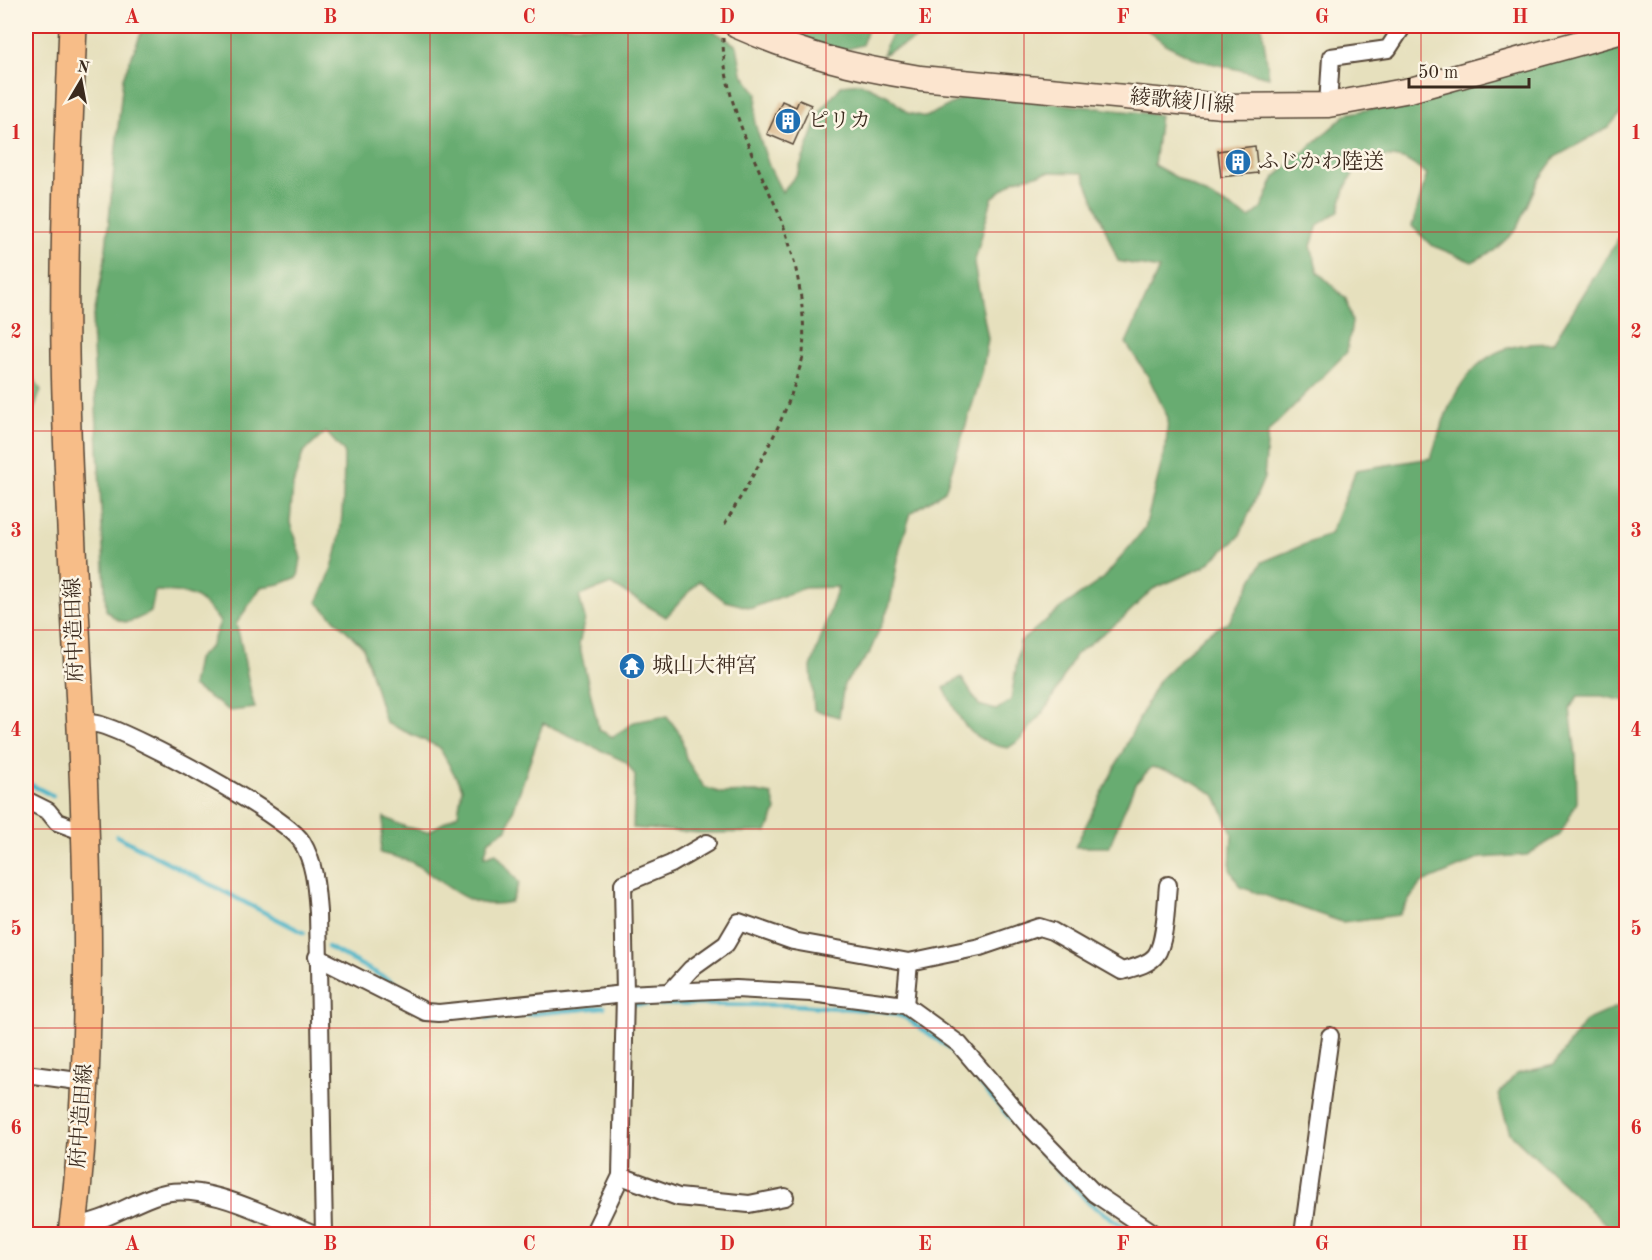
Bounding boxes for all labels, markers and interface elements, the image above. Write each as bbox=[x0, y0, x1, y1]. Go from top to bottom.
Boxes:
text: A bbox=[124, 8, 140, 28]
text: B bbox=[323, 8, 337, 28]
text: C bbox=[522, 8, 536, 28]
text: D bbox=[719, 8, 735, 28]
text: E bbox=[918, 8, 932, 28]
text: F bbox=[1116, 8, 1130, 28]
text: G bbox=[1315, 8, 1329, 28]
text: H bbox=[1512, 8, 1528, 28]
north arrow bbox=[51, 51, 111, 111]
scale bar bbox=[1409, 51, 1529, 89]
text: N bbox=[76, 59, 91, 77]
text: 50 m bbox=[1418, 64, 1458, 82]
street label: 綾歌綾川線 bbox=[1129, 85, 1235, 117]
building icon: ピリカ bbox=[773, 106, 803, 136]
place label: ピリカ bbox=[808, 110, 871, 132]
text: 1 bbox=[10, 124, 22, 144]
text: 1 bbox=[1630, 124, 1642, 144]
building icon: ふじかわ陸送 bbox=[1223, 147, 1253, 177]
place label: ふじかわ陸送 bbox=[1258, 150, 1384, 173]
text: 2 bbox=[10, 323, 22, 343]
text: 2 bbox=[1630, 323, 1642, 343]
text: 3 bbox=[10, 522, 22, 542]
text: 3 bbox=[1630, 522, 1642, 542]
street label: 府中造田線 bbox=[61, 577, 87, 683]
temple icon: 城山大神宮 bbox=[617, 651, 647, 681]
place label: 城山大神宮 bbox=[652, 654, 757, 677]
text: 4 bbox=[10, 721, 22, 741]
text: 4 bbox=[1630, 721, 1642, 741]
text: 5 bbox=[10, 919, 22, 940]
text: 5 bbox=[1630, 919, 1642, 940]
street label: 府中造田線 bbox=[66, 1063, 96, 1169]
text: 6 bbox=[10, 1119, 22, 1139]
text: 6 bbox=[1630, 1119, 1642, 1139]
text: A bbox=[124, 1235, 140, 1255]
text: B bbox=[323, 1235, 337, 1255]
text: C bbox=[522, 1235, 536, 1255]
text: D bbox=[719, 1235, 735, 1255]
text: E bbox=[918, 1235, 932, 1255]
text: F bbox=[1116, 1235, 1130, 1255]
text: G bbox=[1315, 1235, 1329, 1255]
text: H bbox=[1512, 1235, 1528, 1255]

